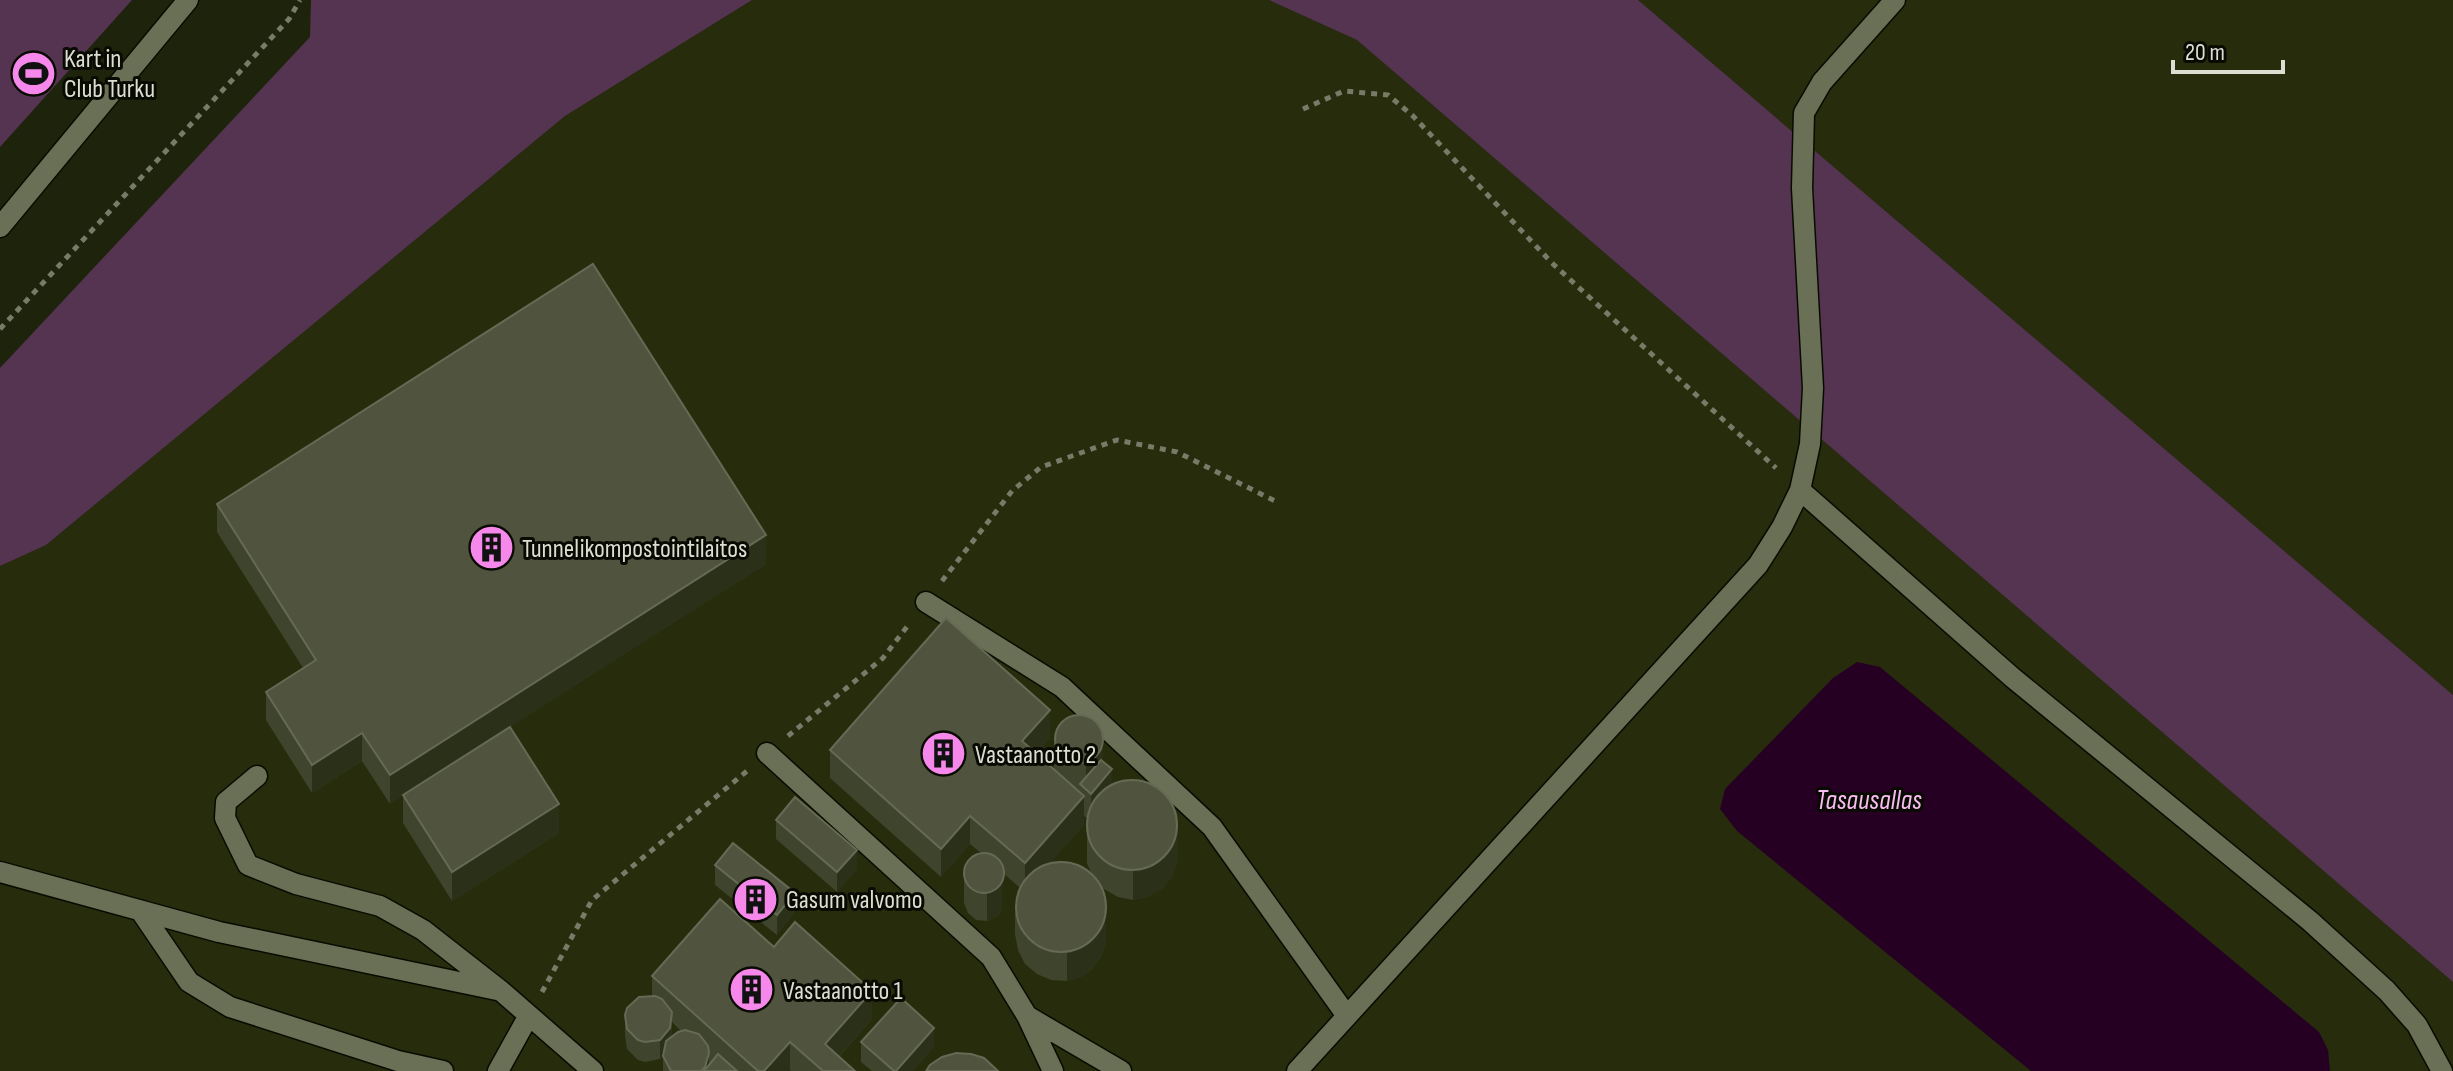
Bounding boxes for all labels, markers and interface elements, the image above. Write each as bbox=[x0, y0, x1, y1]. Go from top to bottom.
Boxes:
scale bar bbox=[2173, 24, 2283, 74]
text: 20 m bbox=[2185, 38, 2225, 67]
place label: Kart in Club Turku bbox=[64, 44, 155, 105]
sports icon: Kart in Club Turku bbox=[9, 49, 57, 97]
building icon: Tunnelikompostointilaitos bbox=[467, 524, 515, 572]
place label: Tunnelikompostointilaitos bbox=[522, 534, 747, 565]
building icon: Vastaanotto 2 bbox=[920, 730, 968, 778]
place label: Vastaanotto 2 bbox=[975, 740, 1096, 771]
water label: Tasausallas bbox=[1816, 784, 1922, 817]
building icon: Gasum valvomo bbox=[731, 875, 779, 923]
place label: Gasum valvomo bbox=[786, 885, 923, 916]
building icon: Vastaanotto 1 bbox=[728, 966, 776, 1014]
place label: Vastaanotto 1 bbox=[783, 976, 903, 1007]

